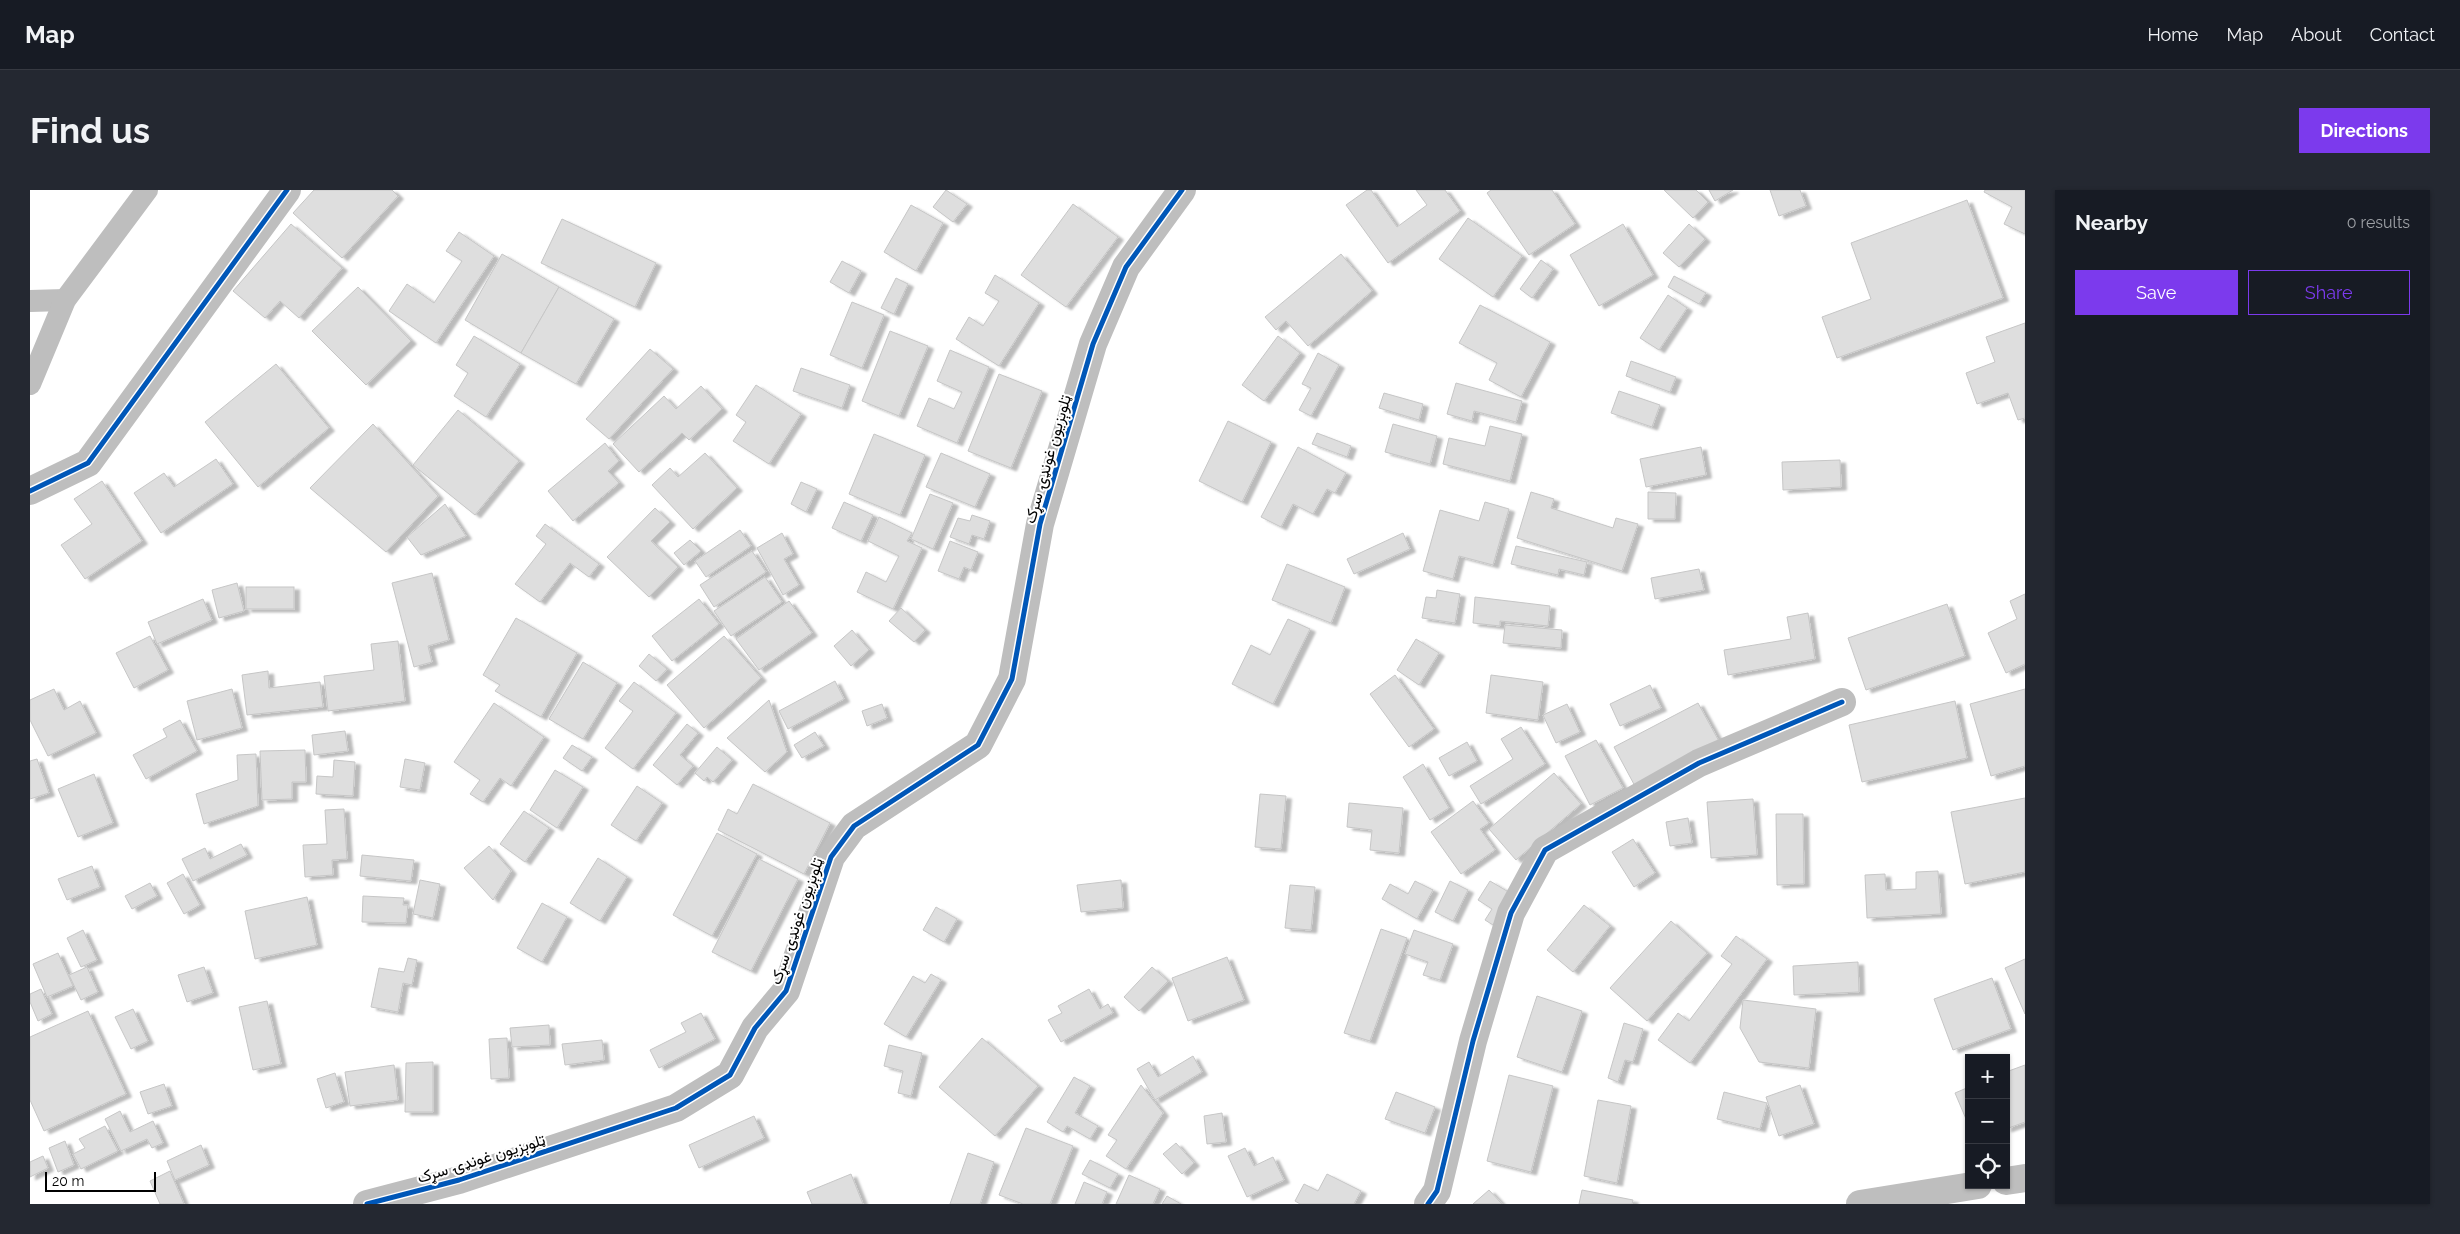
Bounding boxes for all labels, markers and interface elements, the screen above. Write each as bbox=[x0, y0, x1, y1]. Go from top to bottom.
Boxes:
text: Map bbox=[25, 20, 75, 49]
text: Home bbox=[2147, 24, 2198, 45]
text: Map bbox=[2226, 24, 2263, 45]
text: About bbox=[2291, 24, 2342, 45]
text: Contact bbox=[2370, 24, 2435, 45]
button: Directions bbox=[2299, 108, 2430, 153]
text: Find us bbox=[30, 110, 150, 151]
text: Nearby bbox=[2075, 210, 2148, 235]
text: 0 results bbox=[2347, 213, 2410, 232]
button: Save bbox=[2075, 270, 2238, 315]
button: Share bbox=[2248, 270, 2410, 315]
street label: ټلوېزيون غونډۍ سړک bbox=[1020, 393, 1077, 526]
street label: ټلوېزيون غونډۍ سړک bbox=[766, 855, 829, 988]
map controls bbox=[1965, 1054, 2010, 1189]
button: + bbox=[1965, 1054, 2010, 1099]
button: − bbox=[1965, 1099, 2010, 1144]
street label: ټلوېزيون غونډۍ سړک bbox=[415, 1130, 548, 1189]
button: locate bbox=[1965, 1144, 2010, 1189]
scale bar bbox=[45, 1169, 156, 1192]
text: 20 m bbox=[52, 1173, 84, 1189]

